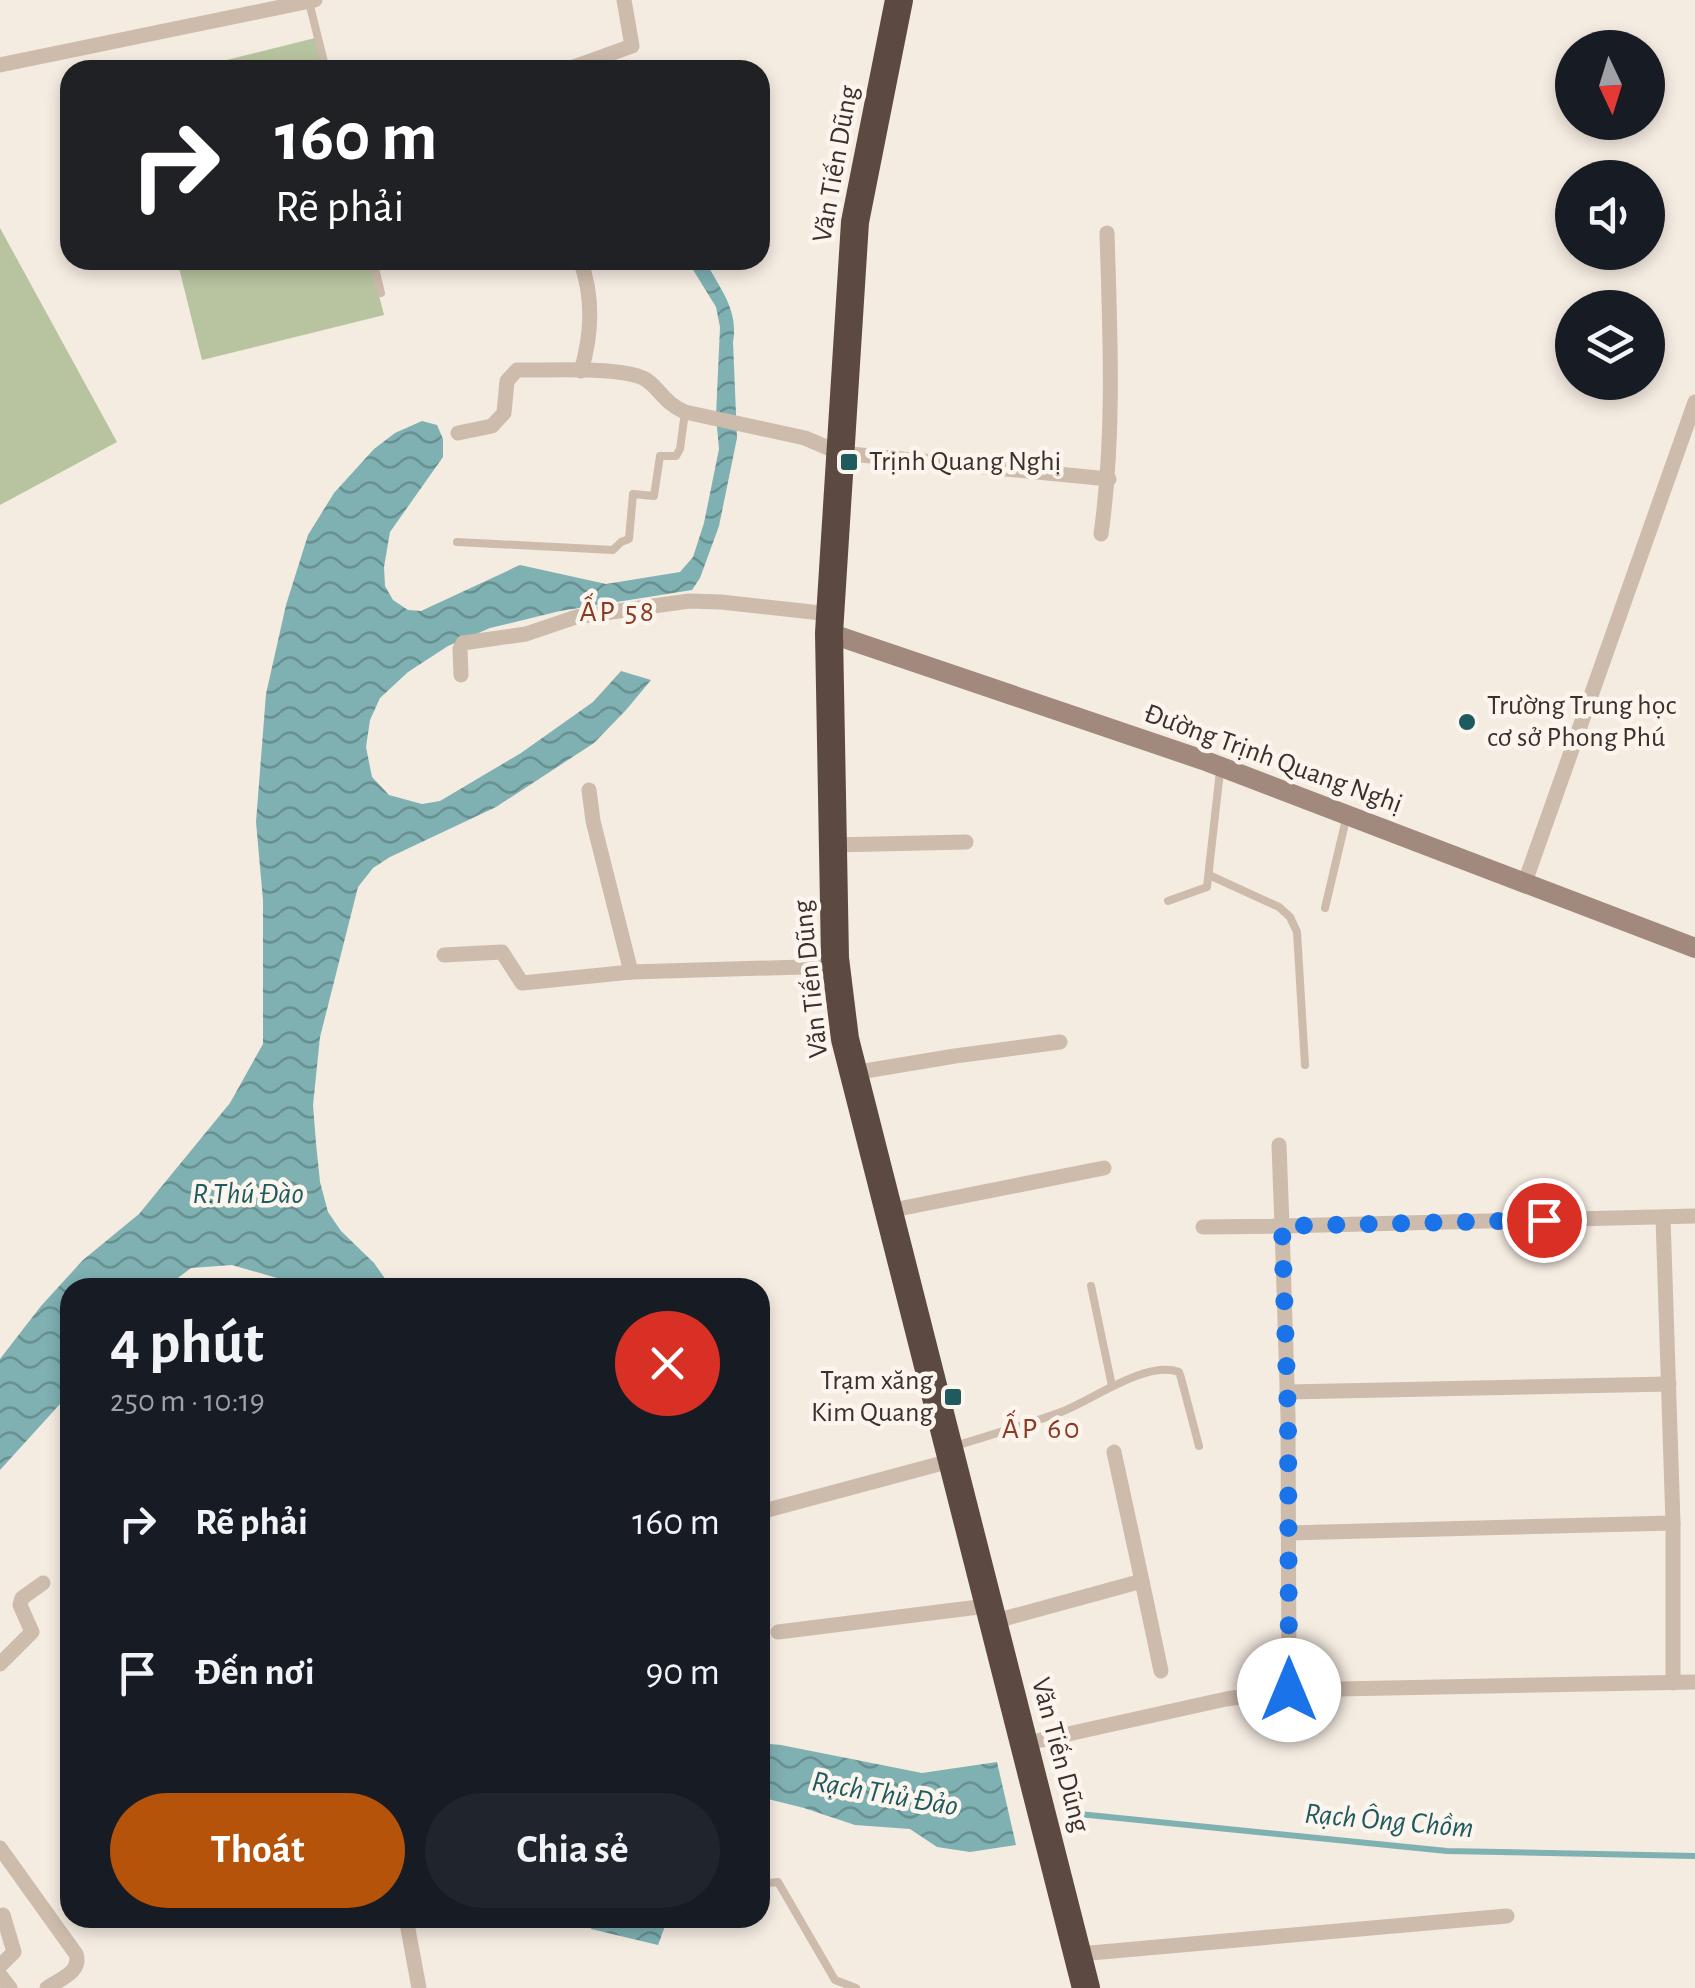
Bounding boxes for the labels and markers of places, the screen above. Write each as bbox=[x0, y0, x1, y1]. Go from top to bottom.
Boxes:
place label: Trịnh Quang Nghị bbox=[869, 448, 1061, 476]
marker: Trịnh Quang Nghị bbox=[838, 451, 860, 473]
place label: Trường Trung học cơ sở Phong Phú bbox=[1487, 692, 1676, 752]
marker: Trường Trung học cơ sở Phong Phú bbox=[1456, 711, 1478, 733]
pin bbox=[1502, 1178, 1587, 1263]
place label: Trạm xăng Kim Quang bbox=[811, 1367, 933, 1427]
marker: Trạm xăng Kim Quang bbox=[942, 1386, 964, 1408]

